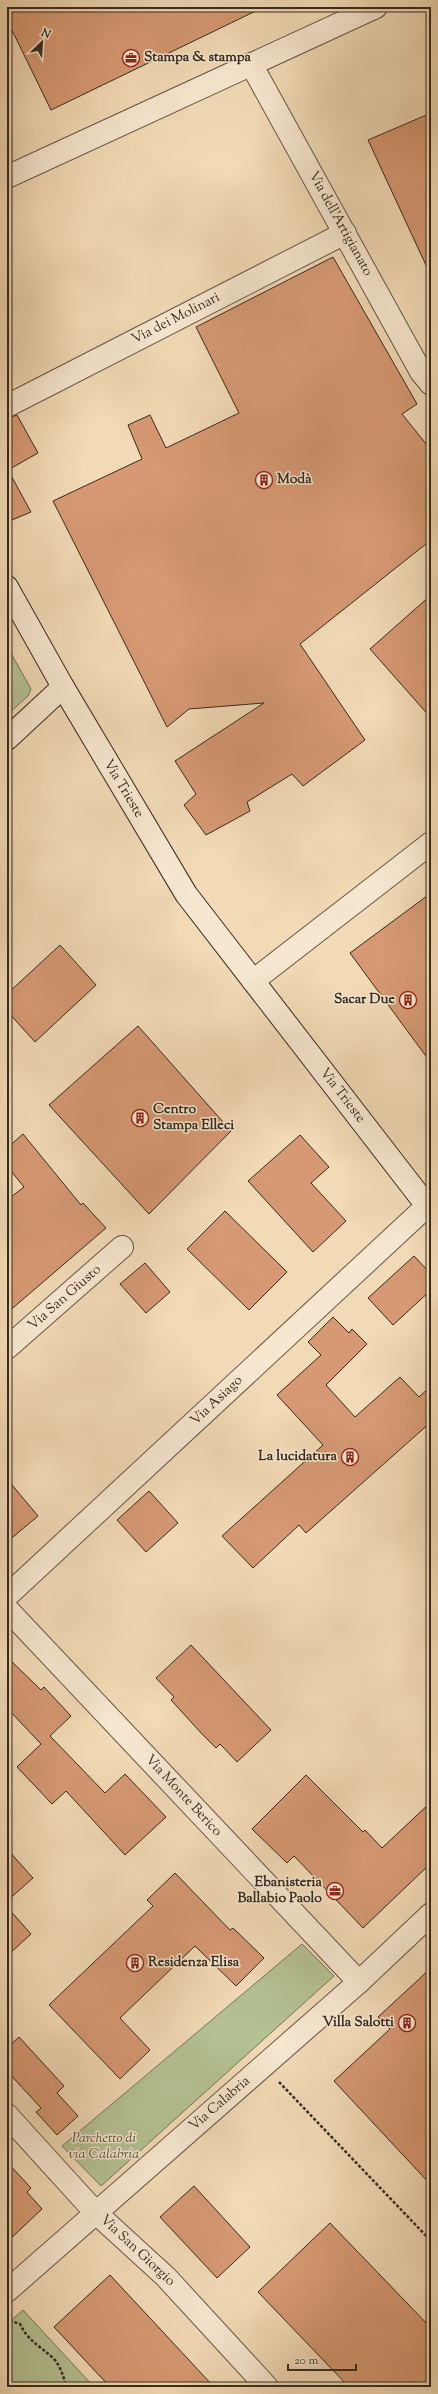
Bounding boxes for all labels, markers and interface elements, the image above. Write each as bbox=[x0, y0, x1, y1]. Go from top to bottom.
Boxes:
north arrow bbox=[22, 22, 62, 62]
text: N bbox=[38, 24, 53, 43]
office icon: Stampa & stampa bbox=[121, 48, 141, 68]
place label: Stampa & stampa bbox=[144, 48, 251, 68]
street label: Via dell'Artigianato bbox=[303, 168, 377, 280]
street label: Via dei Molinari bbox=[128, 288, 224, 350]
building icon: Modà bbox=[254, 470, 274, 490]
place label: Modà bbox=[277, 470, 312, 490]
street label: Via Trieste bbox=[98, 756, 148, 822]
place label: Sacar Due bbox=[334, 990, 395, 1010]
building icon: Sacar Due bbox=[398, 990, 418, 1010]
street label: Via Trieste bbox=[314, 1064, 370, 1128]
place label: Centro Stampa Elleci bbox=[153, 1100, 234, 1136]
building icon: Centro Stampa Elleci bbox=[130, 1108, 150, 1128]
street label: Via San Giusto bbox=[24, 1260, 106, 1336]
street label: Via Asiago bbox=[186, 1371, 248, 1431]
place label: La lucidatura bbox=[258, 1447, 338, 1467]
building icon: La lucidatura bbox=[340, 1447, 360, 1467]
street label: Via Monte Berico bbox=[140, 1751, 226, 1842]
place label: Ebanisteria Ballabio Paolo bbox=[237, 1873, 323, 1909]
office icon: Ebanisteria Ballabio Paolo bbox=[325, 1881, 345, 1901]
building icon: Residenza Elisa bbox=[125, 1953, 145, 1973]
place label: Residenza Elisa bbox=[148, 1953, 240, 1973]
place label: Villa Salotti bbox=[323, 2013, 394, 2033]
building icon: Villa Salotti bbox=[397, 2013, 417, 2033]
street label: Via Calabria bbox=[185, 2071, 255, 2136]
park label: Parchetto di via Calabria bbox=[69, 2129, 139, 2165]
street label: Via San Giorgio bbox=[95, 2211, 179, 2291]
scale bar bbox=[288, 2346, 356, 2372]
text: 20 m bbox=[294, 2352, 319, 2370]

